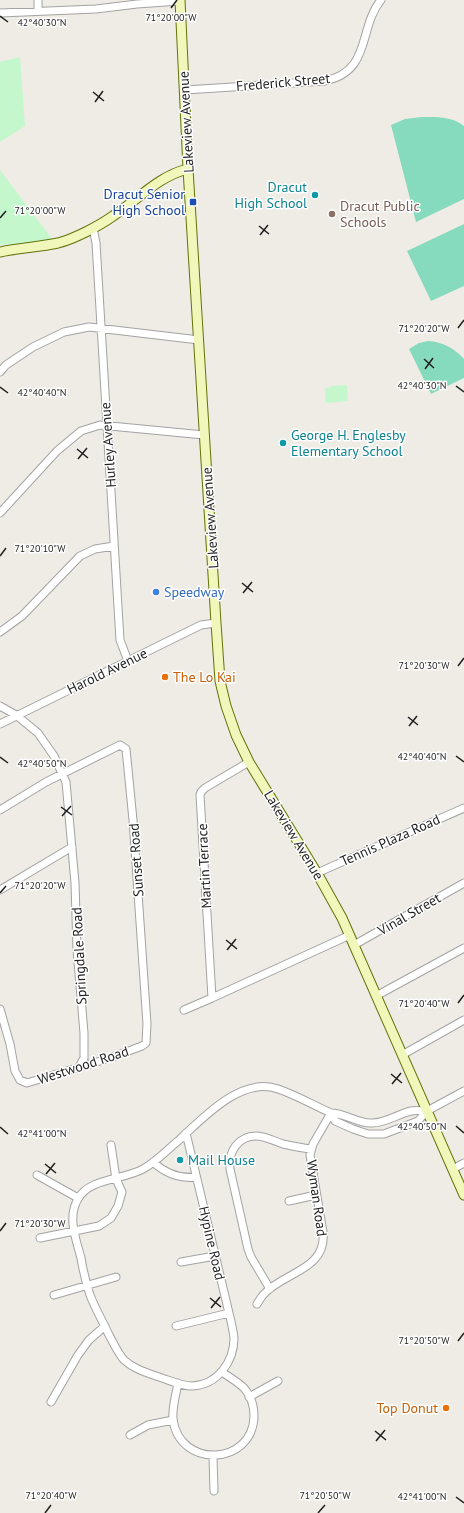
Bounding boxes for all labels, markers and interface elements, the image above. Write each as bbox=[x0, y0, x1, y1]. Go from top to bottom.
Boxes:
text: 71°20'00"W bbox=[145, 11, 197, 24]
text: 42°40'30"N bbox=[17, 16, 67, 29]
street label: Frederick Street bbox=[235, 69, 331, 95]
street label: Lakeview Avenue bbox=[174, 71, 198, 173]
place label: Dracut High School bbox=[234, 178, 307, 212]
place label: Dracut Senior High School bbox=[104, 185, 185, 219]
marker: Dracut High School bbox=[310, 190, 320, 200]
marker: Dracut Senior High School bbox=[188, 197, 198, 207]
place label: Dracut Public Schools bbox=[340, 197, 420, 231]
text: 71°20'00"W bbox=[14, 204, 66, 217]
marker: Dracut Public Schools bbox=[327, 209, 337, 219]
text: 71°20'20"W bbox=[398, 322, 450, 335]
text: 42°40'30"N bbox=[397, 379, 447, 392]
text: 42°40'40"N bbox=[17, 386, 67, 399]
street label: Hurley Avenue bbox=[96, 402, 120, 488]
place label: George H. Englesby Elementary School bbox=[291, 426, 406, 460]
marker: George H. Englesby Elementary School bbox=[278, 438, 288, 448]
street label: Lakeview Avenue bbox=[197, 467, 223, 569]
text: 71°20'10"W bbox=[14, 542, 66, 555]
place label: Speedway bbox=[164, 583, 225, 601]
marker: Speedway bbox=[151, 587, 161, 597]
street label: Harold Avenue bbox=[64, 644, 150, 698]
text: 71°20'30"W bbox=[398, 659, 450, 672]
place label: The Lo Kai bbox=[173, 668, 236, 686]
marker: The Lo Kai bbox=[160, 672, 170, 682]
text: 42°40'40"N bbox=[397, 750, 447, 763]
text: 42°40'50"N bbox=[17, 757, 67, 770]
street label: Lakeview Avenue bbox=[260, 787, 328, 883]
street label: Tennis Plaza Road bbox=[337, 810, 443, 870]
street label: Sunset Road bbox=[124, 823, 148, 897]
street label: Martin Terrace bbox=[193, 823, 215, 909]
text: 71°20'20"W bbox=[14, 879, 66, 892]
street label: Vinal Street bbox=[373, 889, 444, 940]
street label: Springdale Road bbox=[67, 907, 91, 1005]
text: 71°20'40"W bbox=[398, 997, 450, 1010]
street label: Westwood Road bbox=[35, 1042, 131, 1088]
text: 42°40'50"N bbox=[397, 1120, 447, 1133]
text: 42°41'00"N bbox=[17, 1127, 67, 1140]
place label: Mail House bbox=[188, 1151, 255, 1169]
marker: Mail House bbox=[175, 1155, 185, 1165]
street label: Wyman Road bbox=[303, 1158, 331, 1238]
street label: Hypine Road bbox=[195, 1204, 229, 1282]
text: 71°20'30"W bbox=[14, 1217, 66, 1230]
text: 71°20'50"W bbox=[398, 1334, 450, 1347]
place label: Top Donut bbox=[377, 1399, 438, 1417]
marker: Top Donut bbox=[441, 1403, 451, 1413]
text: 71°20'40"W bbox=[25, 1489, 77, 1502]
text: 71°20'50"W bbox=[299, 1489, 351, 1502]
text: 42°41'00"N bbox=[397, 1490, 447, 1503]

